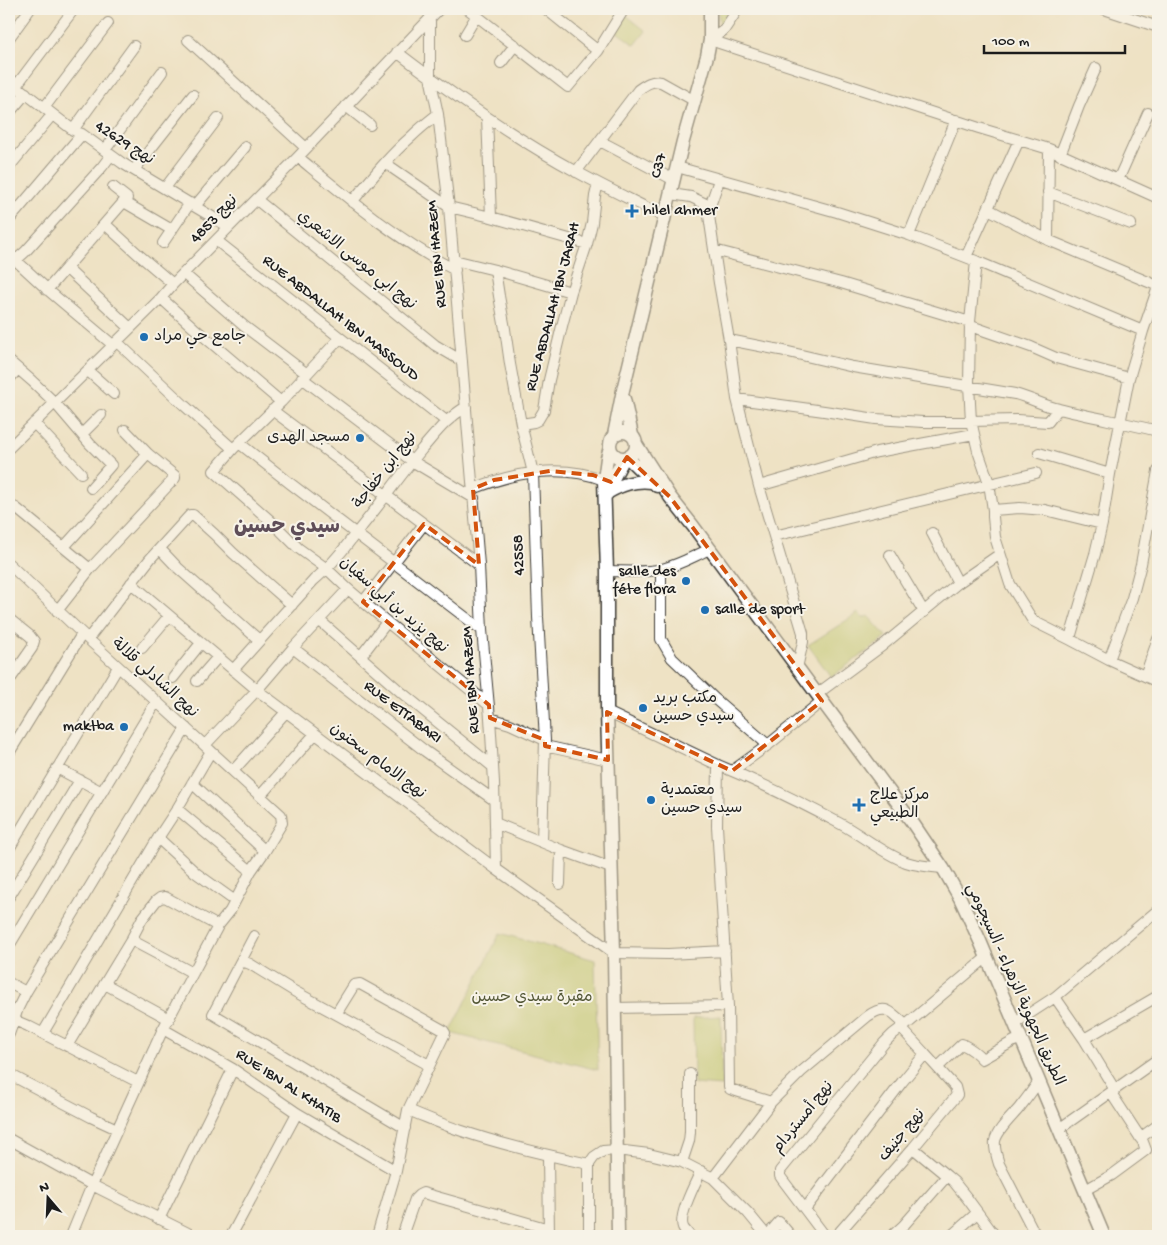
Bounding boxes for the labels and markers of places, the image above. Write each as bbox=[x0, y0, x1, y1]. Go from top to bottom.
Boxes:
place label: hilel ahmer bbox=[643, 202, 718, 221]
marker: hilel ahmer bbox=[625, 204, 639, 218]
place label: جامع حي مراد bbox=[154, 328, 246, 349]
marker: جامع حي مراد bbox=[138, 331, 150, 343]
place label: مسجد الهدى bbox=[267, 429, 350, 448]
marker: مسجد الهدى bbox=[354, 432, 366, 444]
place label: salle des féte flora bbox=[612, 563, 677, 600]
marker: salle des féte flora bbox=[680, 575, 692, 587]
place label: salle de sport bbox=[715, 601, 806, 620]
marker: salle de sport bbox=[699, 604, 711, 616]
place label: مكتب بريد سيدي حسين bbox=[653, 689, 734, 727]
marker: مكتب بريد سيدي حسين bbox=[637, 702, 649, 714]
place label: maktba bbox=[63, 718, 115, 737]
marker: maktba bbox=[118, 721, 130, 733]
place label: معتمدية سيدي حسين bbox=[661, 781, 742, 819]
place label: مركز علاج الطبيعي bbox=[870, 787, 929, 826]
marker: معتمدية سيدي حسين bbox=[645, 794, 657, 806]
marker: مركز علاج الطبيعي bbox=[852, 798, 866, 812]

